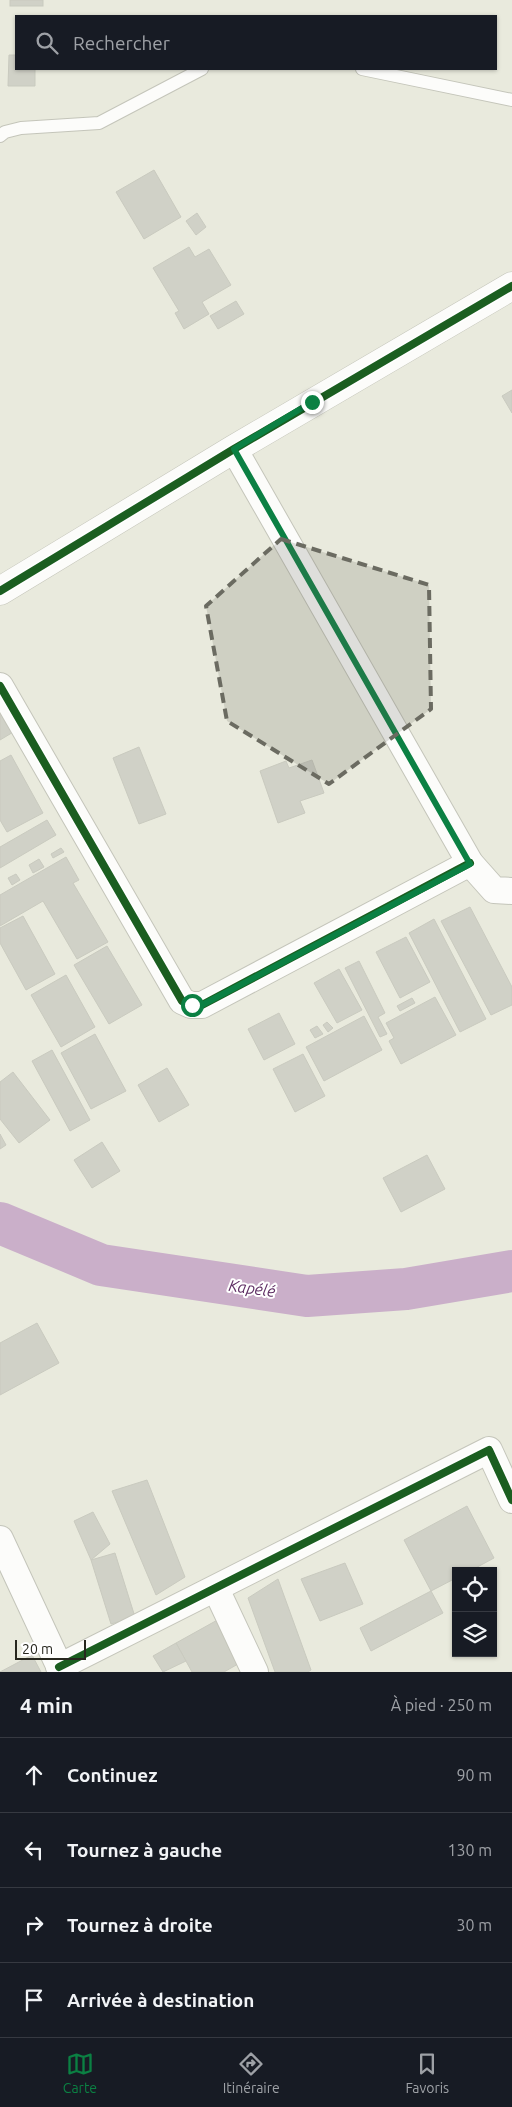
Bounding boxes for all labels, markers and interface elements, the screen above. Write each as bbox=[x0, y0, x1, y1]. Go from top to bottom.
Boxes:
search box bbox=[15, 15, 497, 70]
icon: search bbox=[33, 29, 61, 57]
text: Rechercher bbox=[73, 32, 170, 54]
route end bbox=[301, 391, 324, 414]
route start bbox=[181, 994, 204, 1017]
water label: Kapélé bbox=[227, 1276, 277, 1300]
map controls bbox=[452, 1567, 497, 1657]
button: locate bbox=[452, 1567, 497, 1612]
button: layers bbox=[452, 1612, 497, 1657]
scale bar bbox=[15, 1637, 86, 1660]
text: 20 m bbox=[22, 1641, 53, 1657]
text: 4 min bbox=[20, 1693, 73, 1717]
text: À pied · 250 m bbox=[391, 1696, 492, 1714]
icon: ahead bbox=[20, 1761, 48, 1789]
text: Continuez bbox=[67, 1764, 157, 1786]
text: 90 m bbox=[456, 1766, 492, 1784]
icon: left bbox=[20, 1836, 48, 1864]
text: Tournez à gauche bbox=[67, 1839, 222, 1861]
text: 130 m bbox=[447, 1841, 492, 1859]
icon: right bbox=[20, 1911, 48, 1939]
text: Tournez à droite bbox=[67, 1914, 213, 1936]
text: 30 m bbox=[456, 1916, 492, 1934]
icon: arrive bbox=[20, 1986, 48, 2014]
text: Arrivée à destination bbox=[67, 1989, 254, 2011]
tab: Carte bbox=[63, 2050, 97, 2096]
tab: Itinéraire bbox=[223, 2050, 280, 2096]
tab: Favoris bbox=[405, 2050, 449, 2096]

